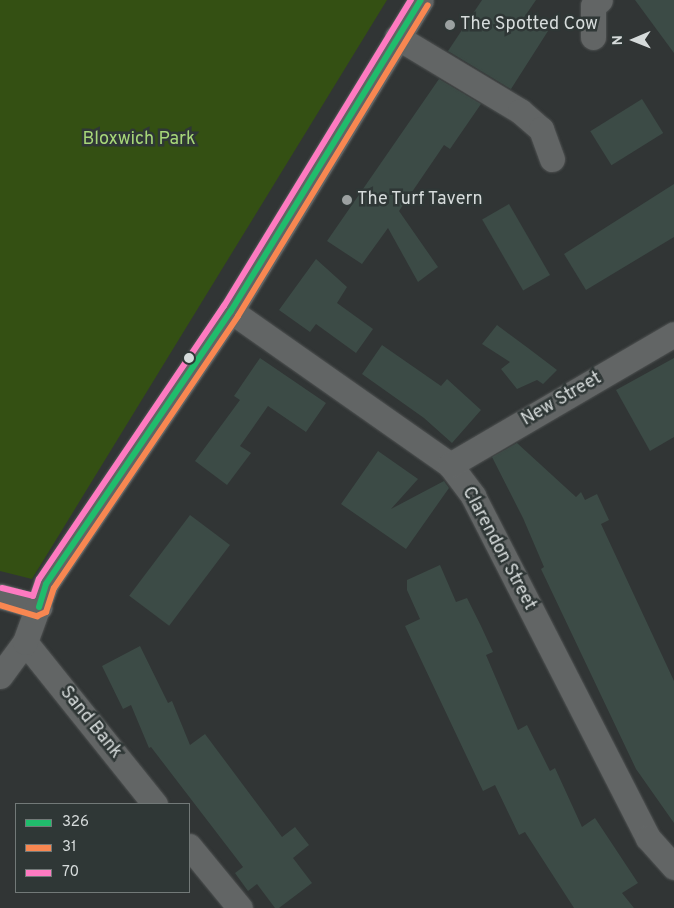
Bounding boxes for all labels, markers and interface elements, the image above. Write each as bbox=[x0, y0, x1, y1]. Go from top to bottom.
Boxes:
place label: The Spotted Cow bbox=[460, 14, 598, 36]
north arrow bbox=[609, 15, 659, 65]
marker: The Spotted Cow bbox=[444, 19, 456, 31]
text: N bbox=[610, 35, 627, 45]
park label: Bloxwich Park bbox=[82, 129, 196, 151]
place label: The Turf Tavern bbox=[357, 189, 484, 211]
marker: The Turf Tavern bbox=[341, 194, 353, 206]
unlabelled marker bbox=[184, 353, 194, 363]
street label: New Street bbox=[518, 368, 606, 432]
street label: Clarendon Street bbox=[456, 484, 540, 614]
street label: Sand Bank bbox=[54, 683, 126, 763]
legend bbox=[15, 803, 190, 893]
text: 326 bbox=[62, 813, 89, 832]
text: 31 bbox=[62, 838, 77, 857]
text: 70 bbox=[62, 863, 79, 882]

